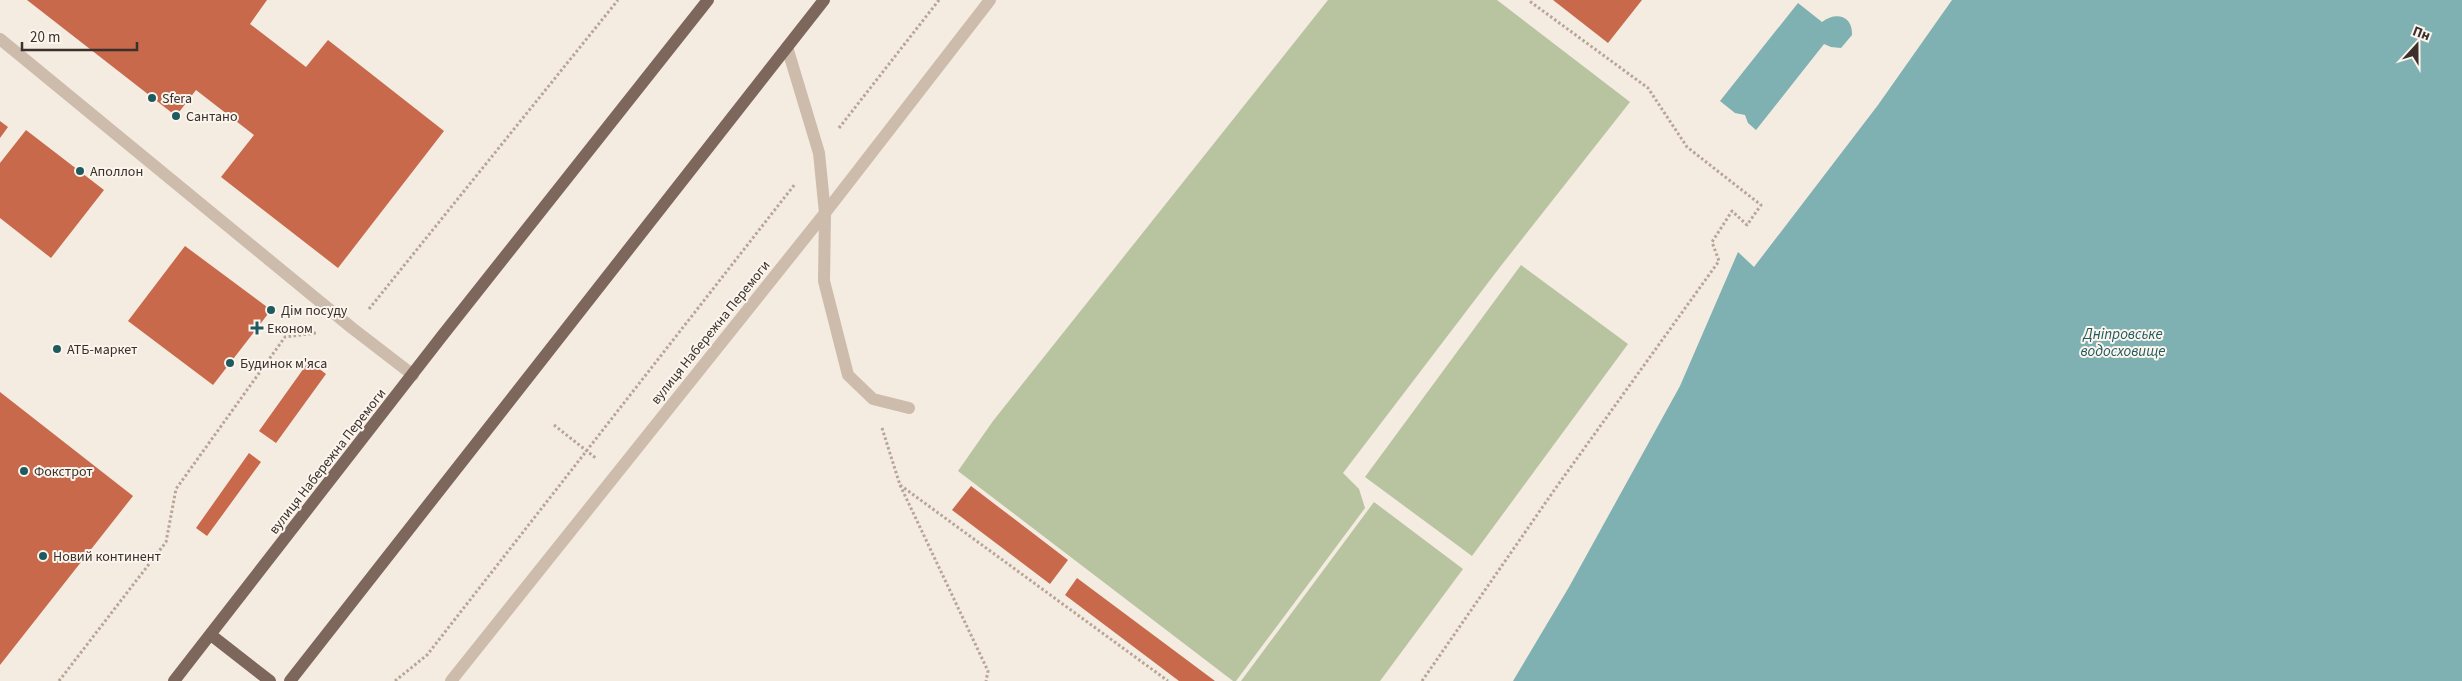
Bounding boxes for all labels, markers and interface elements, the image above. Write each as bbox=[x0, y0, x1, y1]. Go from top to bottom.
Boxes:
scale bar bbox=[22, 20, 138, 52]
north arrow bbox=[2392, 20, 2442, 70]
text: Пн bbox=[2410, 21, 2433, 46]
text: 20 m bbox=[30, 27, 60, 48]
place label: Sfera bbox=[162, 89, 192, 109]
marker: Sfera bbox=[146, 92, 158, 104]
place label: Сантано bbox=[186, 107, 238, 127]
marker: Сантано bbox=[170, 110, 182, 122]
place label: Аполлон bbox=[90, 162, 143, 182]
marker: Аполлон bbox=[74, 165, 86, 177]
street label: вулиця Набережна Перемоги bbox=[646, 256, 775, 409]
place label: Дім посуду bbox=[281, 301, 348, 321]
marker: Дім посуду bbox=[265, 304, 277, 316]
place label: Економ bbox=[267, 319, 313, 339]
marker: Економ bbox=[251, 322, 263, 334]
water label: Дніпровське водосховище bbox=[2080, 324, 2166, 362]
place label: АТБ-маркет bbox=[67, 340, 138, 360]
marker: АТБ-маркет bbox=[51, 343, 63, 355]
place label: Будинок м'яса bbox=[240, 354, 327, 374]
marker: Будинок м'яса bbox=[224, 357, 236, 369]
street label: вулиця Набережна Перемоги bbox=[264, 384, 391, 539]
place label: Фокстрот bbox=[34, 462, 93, 482]
marker: Фокстрот bbox=[18, 465, 30, 477]
place label: Новий континент bbox=[53, 547, 162, 567]
marker: Новий континент bbox=[37, 550, 49, 562]

